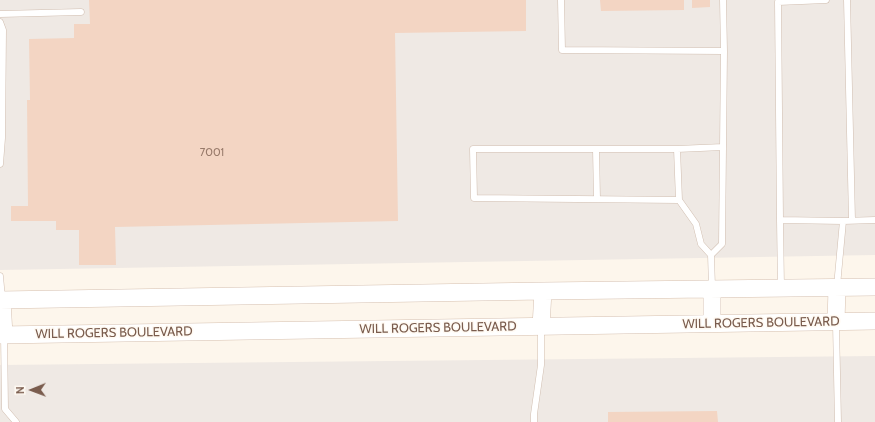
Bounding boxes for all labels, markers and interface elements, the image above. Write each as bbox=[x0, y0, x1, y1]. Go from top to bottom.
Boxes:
house number: 7001 bbox=[200, 146, 224, 160]
street label: WILL ROGERS BOULEVARD bbox=[682, 314, 840, 332]
street label: WILL ROGERS BOULEVARD bbox=[359, 319, 517, 337]
street label: WILL ROGERS BOULEVARD bbox=[35, 324, 193, 342]
north arrow bbox=[12, 370, 52, 410]
text: N bbox=[13, 386, 27, 394]

